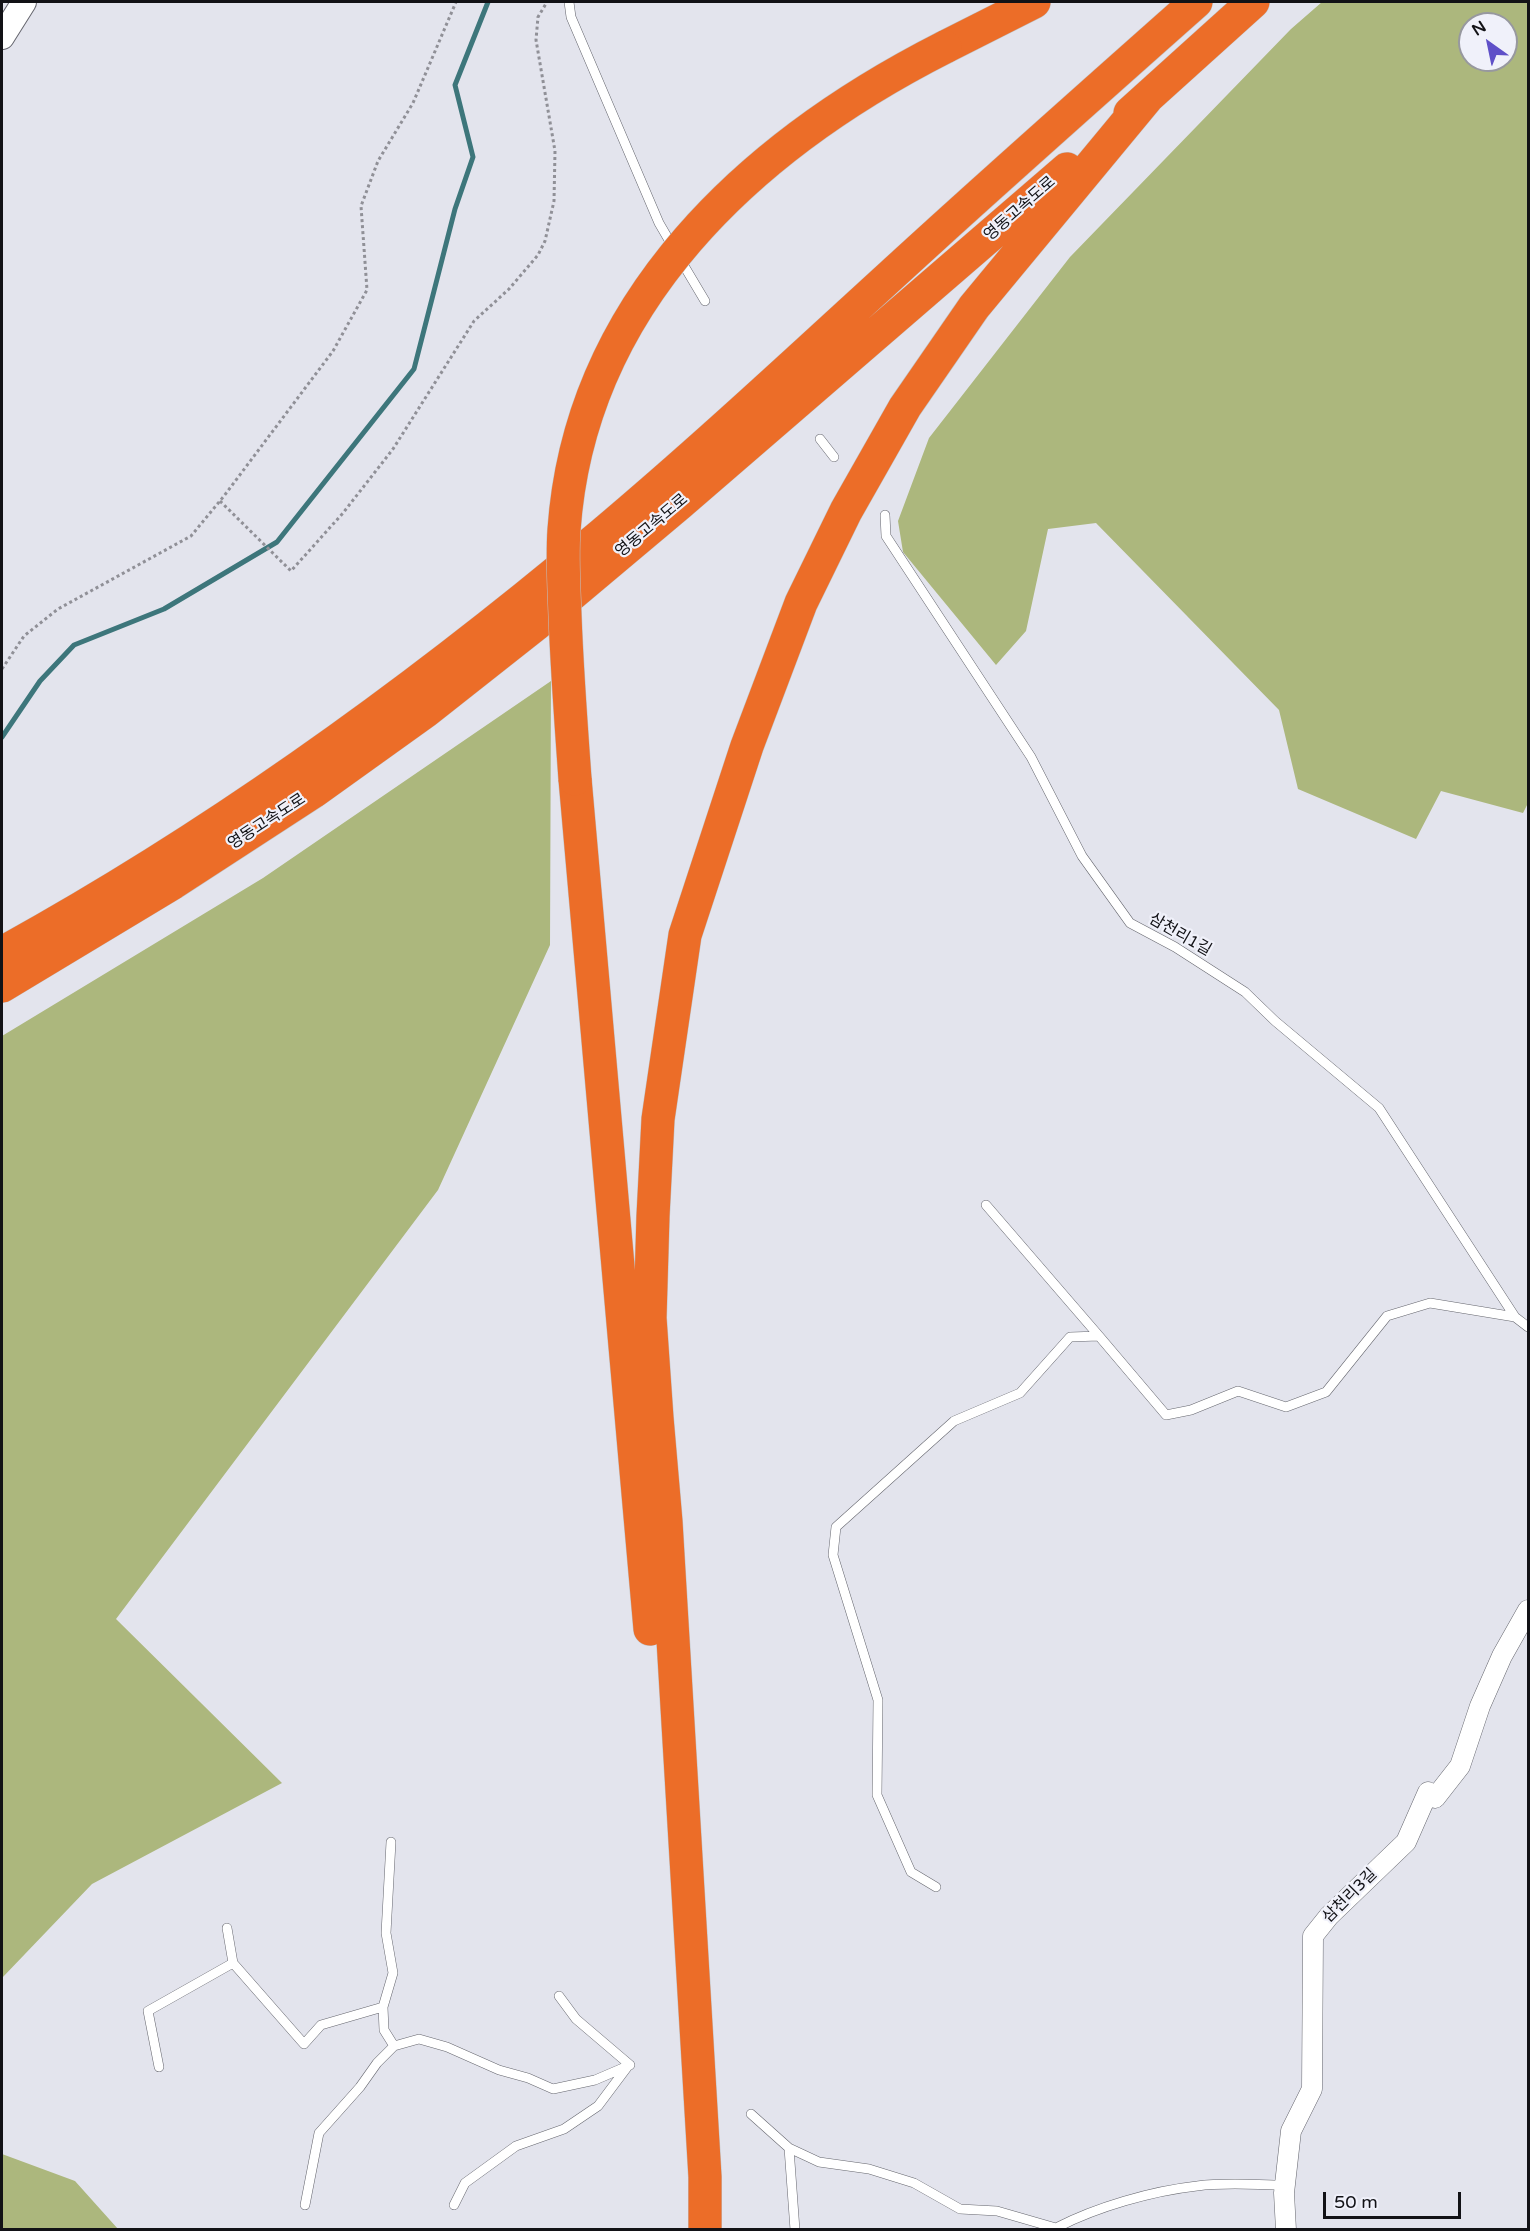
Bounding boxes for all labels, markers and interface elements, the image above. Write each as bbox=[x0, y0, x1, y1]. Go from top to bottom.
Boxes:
north arrow bbox=[1458, 12, 1518, 72]
text: N bbox=[1468, 17, 1490, 40]
street label: 영동고속도로 bbox=[980, 173, 1060, 245]
street label: 영동고속도로 bbox=[612, 490, 692, 562]
street label: 영동고속도로 bbox=[225, 790, 309, 854]
street label: 삼천리1길 bbox=[1145, 909, 1215, 961]
street label: 삼천리3길 bbox=[1319, 1865, 1381, 1927]
scale bar bbox=[1326, 2180, 1464, 2218]
text: 50 m bbox=[1334, 2191, 1378, 2213]

